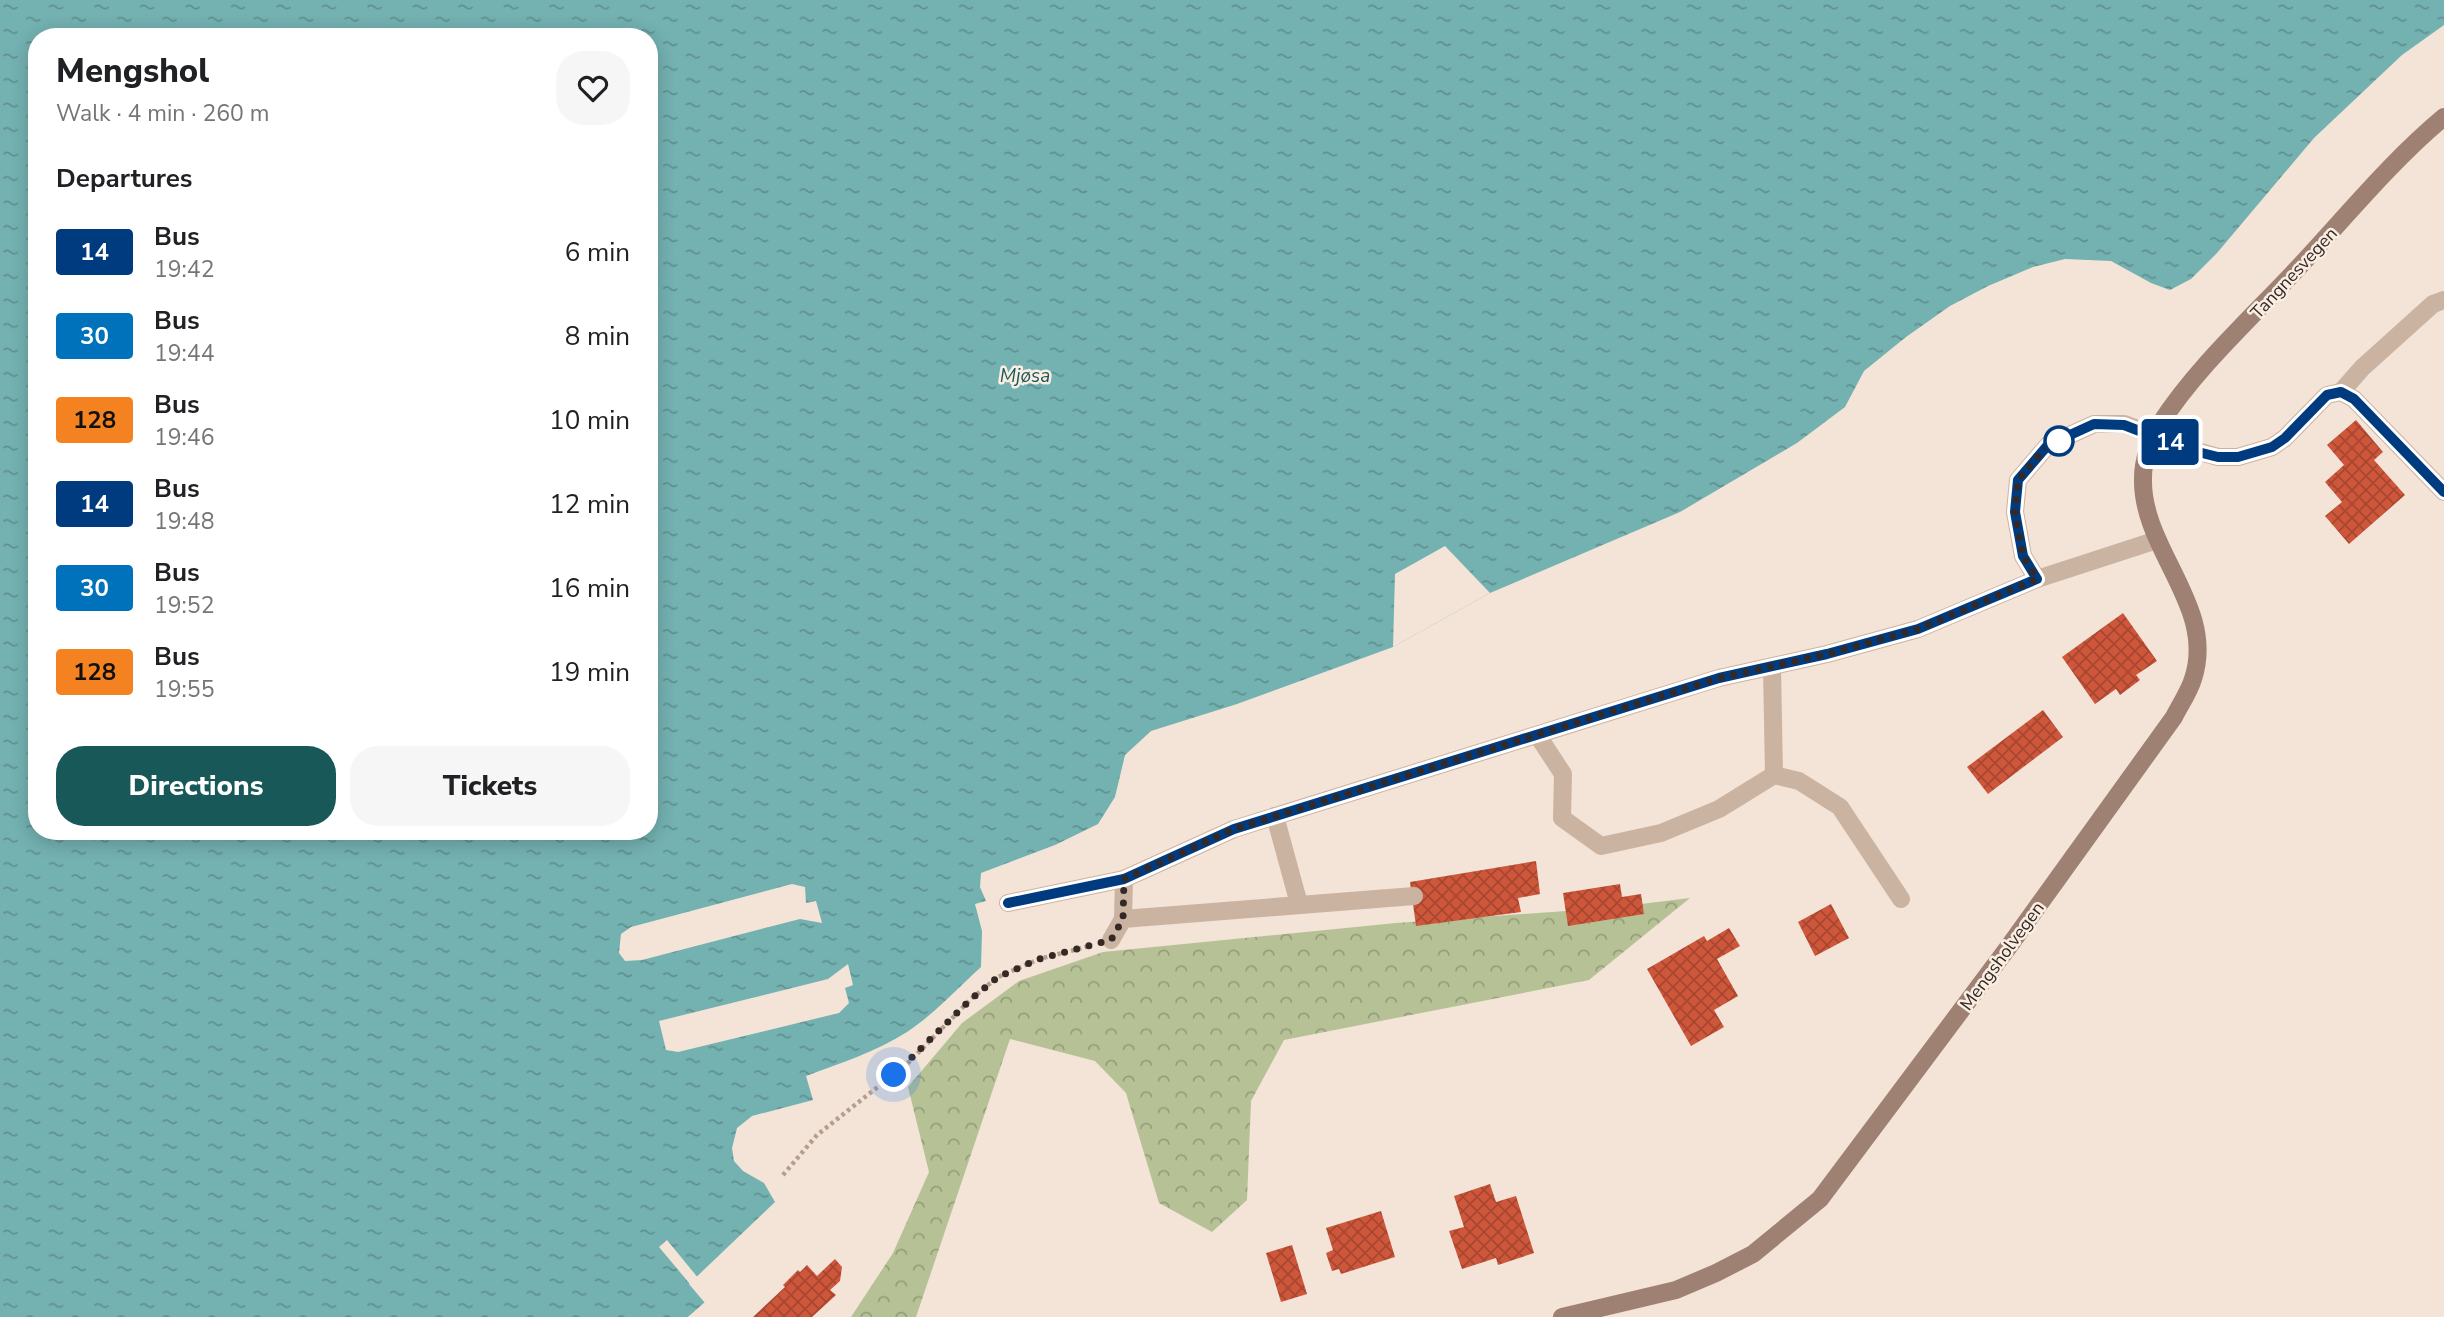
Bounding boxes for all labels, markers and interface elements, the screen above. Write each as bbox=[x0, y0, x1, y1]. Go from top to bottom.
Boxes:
text: Mengshol bbox=[56, 49, 209, 94]
button: heart bbox=[556, 51, 630, 125]
text: Walk · 4 min · 260 m bbox=[56, 98, 269, 129]
text: Departures bbox=[56, 161, 192, 196]
text: Bus bbox=[154, 219, 200, 254]
street label: Tangnesvegen bbox=[2245, 222, 2343, 324]
text: 6 min bbox=[565, 235, 630, 270]
text: 14 bbox=[80, 236, 109, 268]
text: 19:42 bbox=[154, 254, 214, 285]
text: Bus bbox=[154, 303, 200, 338]
text: 8 min bbox=[565, 319, 630, 354]
text: 30 bbox=[80, 320, 109, 352]
text: 19:44 bbox=[154, 338, 214, 369]
water label: Mjøsa bbox=[1000, 363, 1050, 389]
text: Bus bbox=[154, 387, 200, 422]
text: 10 min bbox=[549, 403, 630, 438]
text: 128 bbox=[73, 404, 116, 436]
line badge: 14 bbox=[2138, 419, 2202, 465]
text: 19:46 bbox=[154, 422, 214, 453]
unlabelled marker bbox=[2044, 426, 2074, 456]
text: 14 bbox=[2156, 426, 2184, 458]
text: Bus bbox=[154, 471, 200, 506]
text: 12 min bbox=[549, 487, 630, 522]
text: 14 bbox=[80, 488, 109, 520]
text: 19:48 bbox=[154, 506, 214, 537]
text: Bus bbox=[154, 555, 200, 590]
text: 16 min bbox=[549, 571, 630, 606]
text: 30 bbox=[80, 572, 109, 604]
text: 19:52 bbox=[154, 590, 214, 621]
text: Bus bbox=[154, 639, 200, 674]
text: 19 min bbox=[549, 655, 630, 690]
text: 128 bbox=[73, 656, 116, 688]
text: 19:55 bbox=[154, 674, 214, 705]
button: Directions bbox=[56, 746, 336, 826]
button: Tickets bbox=[350, 746, 630, 826]
street label: Mengsholvegen bbox=[1954, 897, 2050, 1015]
your location bbox=[876, 1057, 911, 1092]

